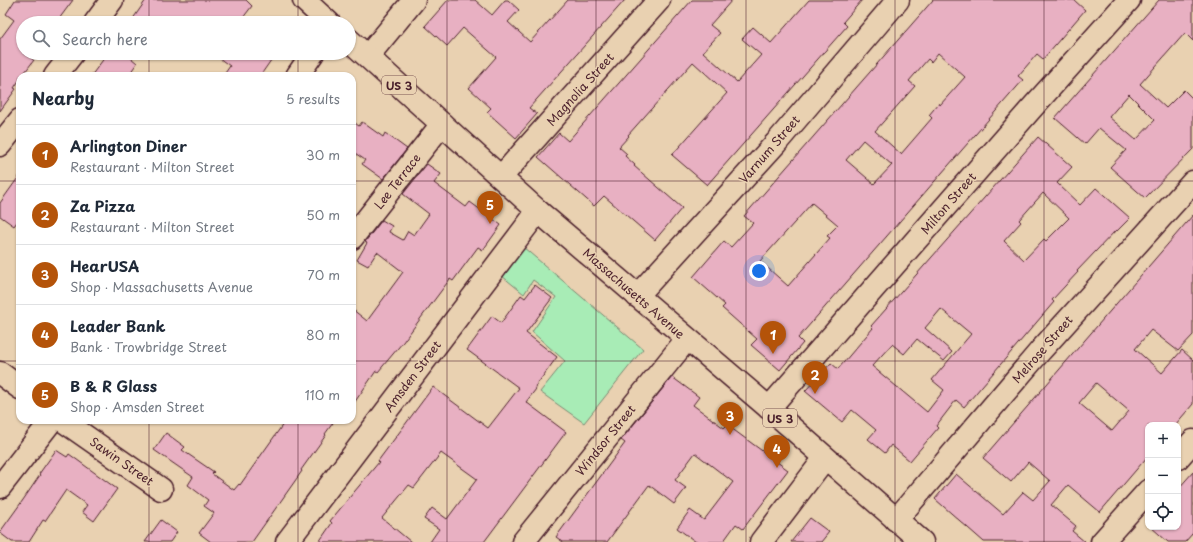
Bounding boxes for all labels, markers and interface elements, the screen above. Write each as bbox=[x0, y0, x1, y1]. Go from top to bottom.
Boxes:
search box bbox=[16, 16, 356, 60]
icon: search bbox=[30, 27, 52, 49]
text: Search here bbox=[62, 27, 148, 50]
street label: Magnolia Street bbox=[542, 48, 618, 130]
road number: US 3 bbox=[382, 76, 416, 94]
text: Nearby bbox=[32, 85, 94, 111]
text: 5 results bbox=[286, 89, 340, 108]
street label: Varnum Street bbox=[734, 111, 804, 187]
text: Arlington Diner bbox=[70, 134, 187, 157]
text: 1 bbox=[42, 145, 48, 164]
text: 30 m bbox=[306, 145, 340, 164]
street label: Lee Terrace bbox=[369, 149, 425, 213]
text: Restaurant · Milton Street bbox=[70, 157, 234, 176]
street label: Milton Street bbox=[916, 168, 980, 238]
pin: 5 bbox=[477, 191, 503, 224]
text: Za Pizza bbox=[70, 194, 135, 217]
text: 2 bbox=[40, 205, 50, 224]
text: 50 m bbox=[306, 205, 340, 224]
text: Restaurant · Milton Street bbox=[70, 217, 234, 236]
street label: Massachusetts Avenue bbox=[579, 244, 689, 343]
text: HearUSA bbox=[70, 254, 139, 277]
your location bbox=[749, 261, 769, 281]
text: 3 bbox=[41, 265, 49, 284]
text: 70 m bbox=[307, 265, 340, 284]
text: Shop · Massachusetts Avenue bbox=[70, 277, 253, 296]
street label: Melrose Street bbox=[1007, 311, 1077, 387]
text: Leader Bank bbox=[70, 314, 166, 337]
pin: 1 bbox=[760, 321, 786, 354]
text: 4 bbox=[41, 325, 49, 344]
text: 80 m bbox=[306, 325, 340, 344]
street label: Amsden Street bbox=[379, 336, 445, 415]
text: Bank · Trowbridge Street bbox=[70, 337, 227, 356]
pin: 2 bbox=[802, 361, 828, 394]
text: B & R Glass bbox=[70, 374, 157, 397]
text: 5 bbox=[41, 385, 49, 404]
text: 110 m bbox=[305, 385, 340, 404]
text: Shop · Amsden Street bbox=[70, 397, 204, 416]
street label: Windsor Street bbox=[571, 400, 640, 479]
pin: 3 bbox=[717, 402, 743, 435]
road number: US 3 bbox=[763, 409, 797, 427]
map controls bbox=[1145, 422, 1181, 530]
button: + bbox=[1145, 422, 1181, 458]
street label: Sawin Street bbox=[86, 432, 158, 490]
pin: 4 bbox=[764, 435, 790, 468]
button: − bbox=[1145, 458, 1181, 494]
button: locate bbox=[1145, 494, 1181, 530]

